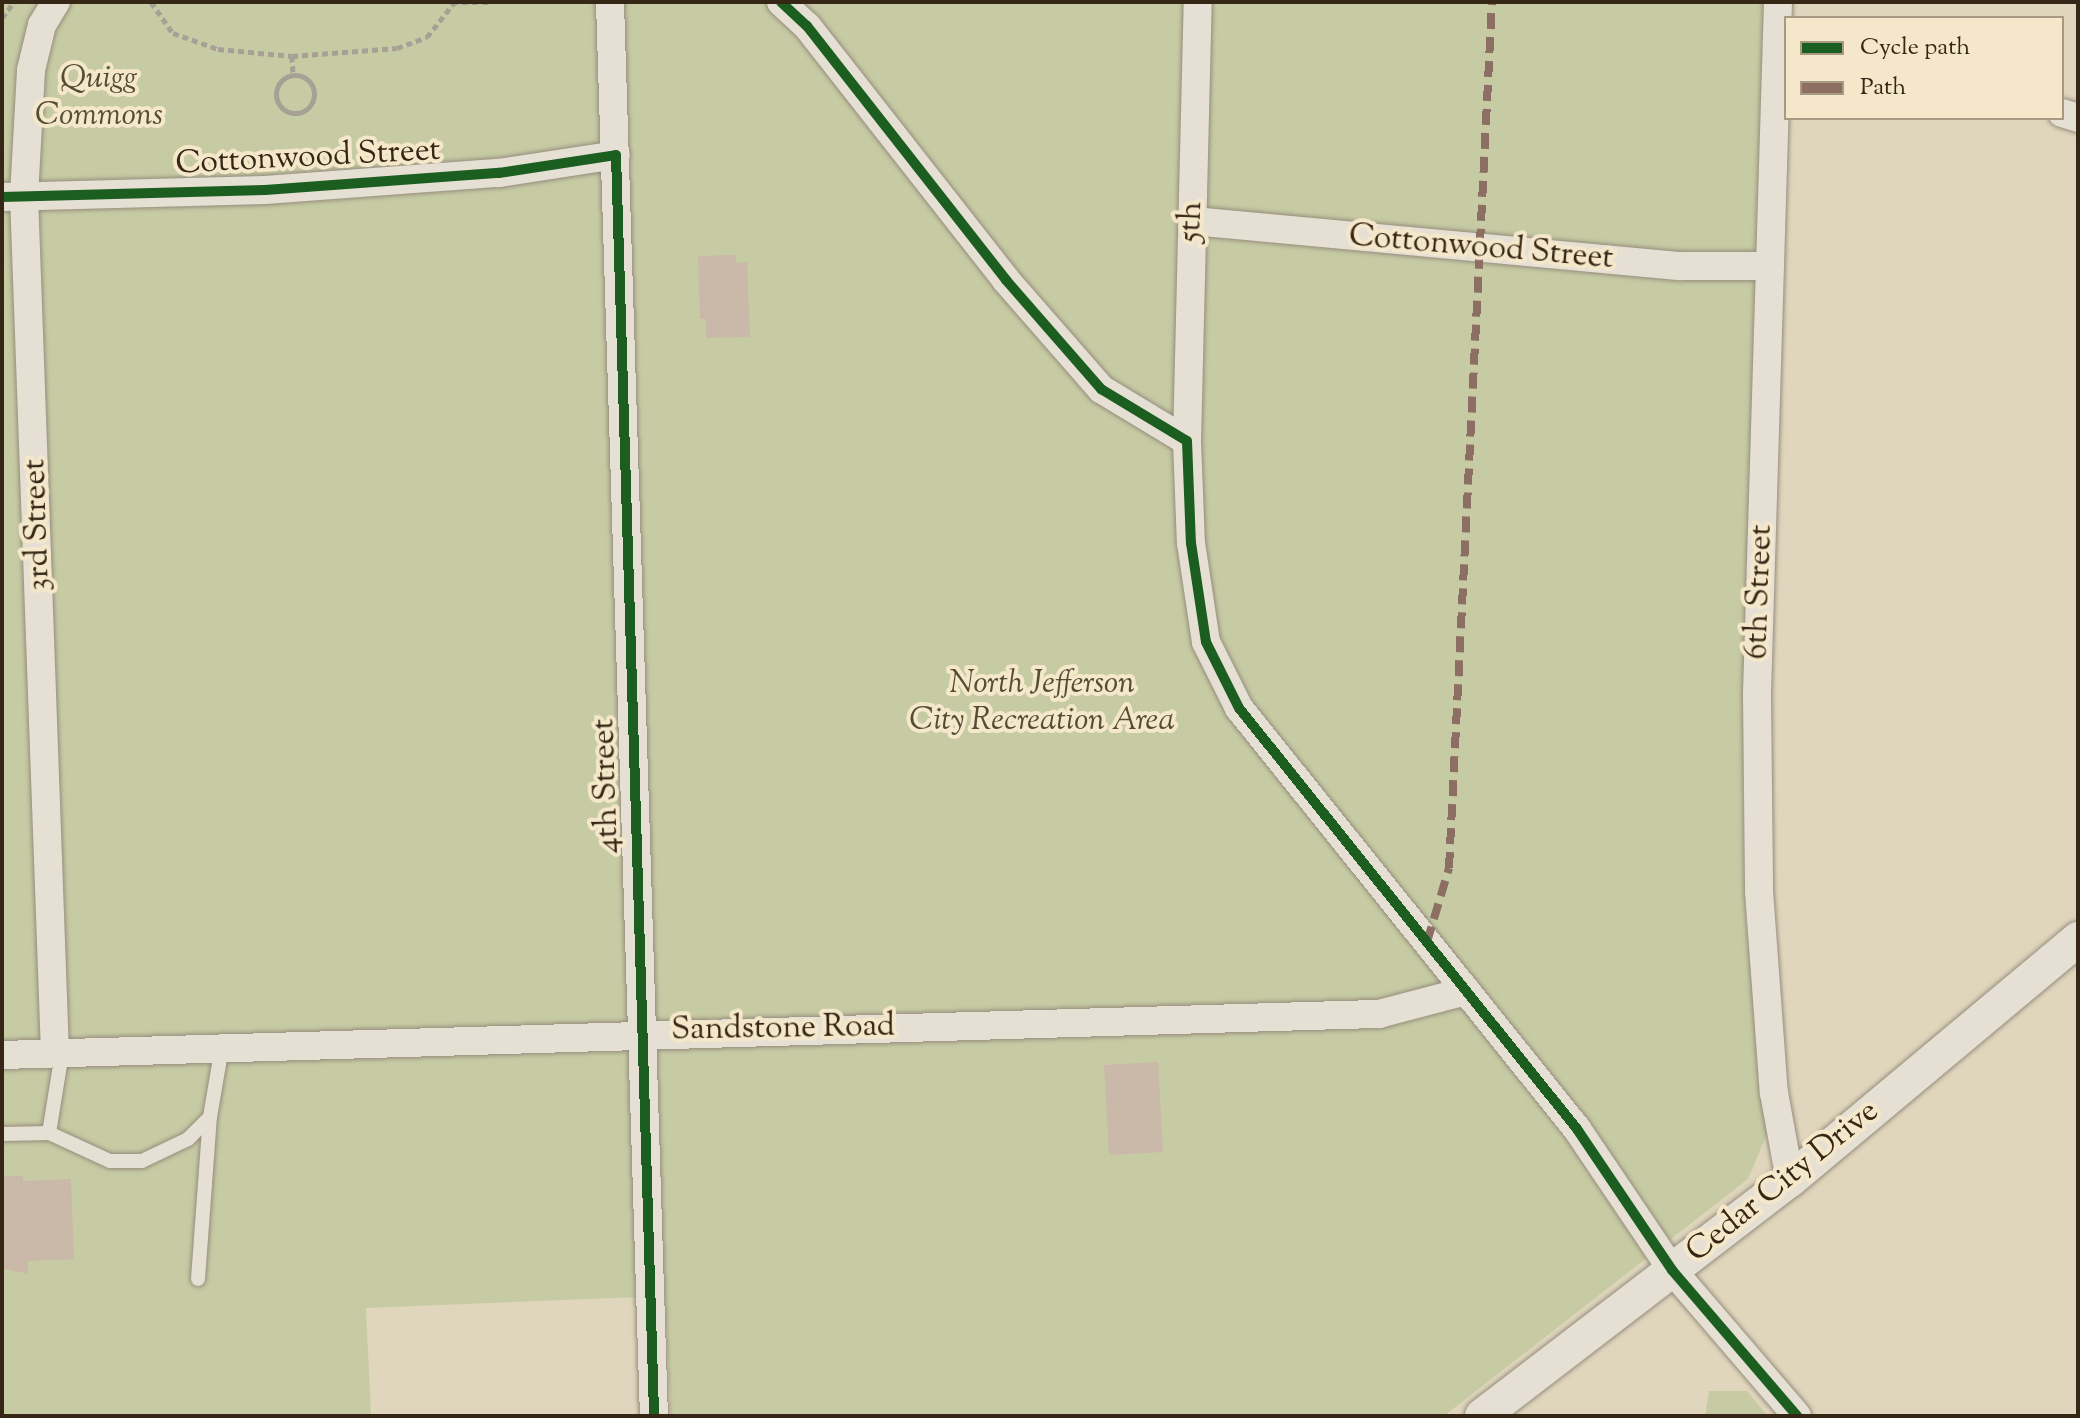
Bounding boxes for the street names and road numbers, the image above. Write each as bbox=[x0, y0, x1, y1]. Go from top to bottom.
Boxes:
street label: Cottonwood Street bbox=[175, 132, 441, 184]
street label: 5th bbox=[1172, 201, 1212, 243]
street label: Cottonwood Street bbox=[1347, 217, 1615, 279]
street label: 3rd Street bbox=[17, 458, 59, 592]
street label: 6th Street bbox=[1738, 524, 1782, 660]
street label: 4th Street bbox=[585, 718, 629, 854]
street label: Sandstone Road bbox=[671, 1008, 895, 1050]
street label: Cedar City Drive bbox=[1679, 1093, 1887, 1271]

